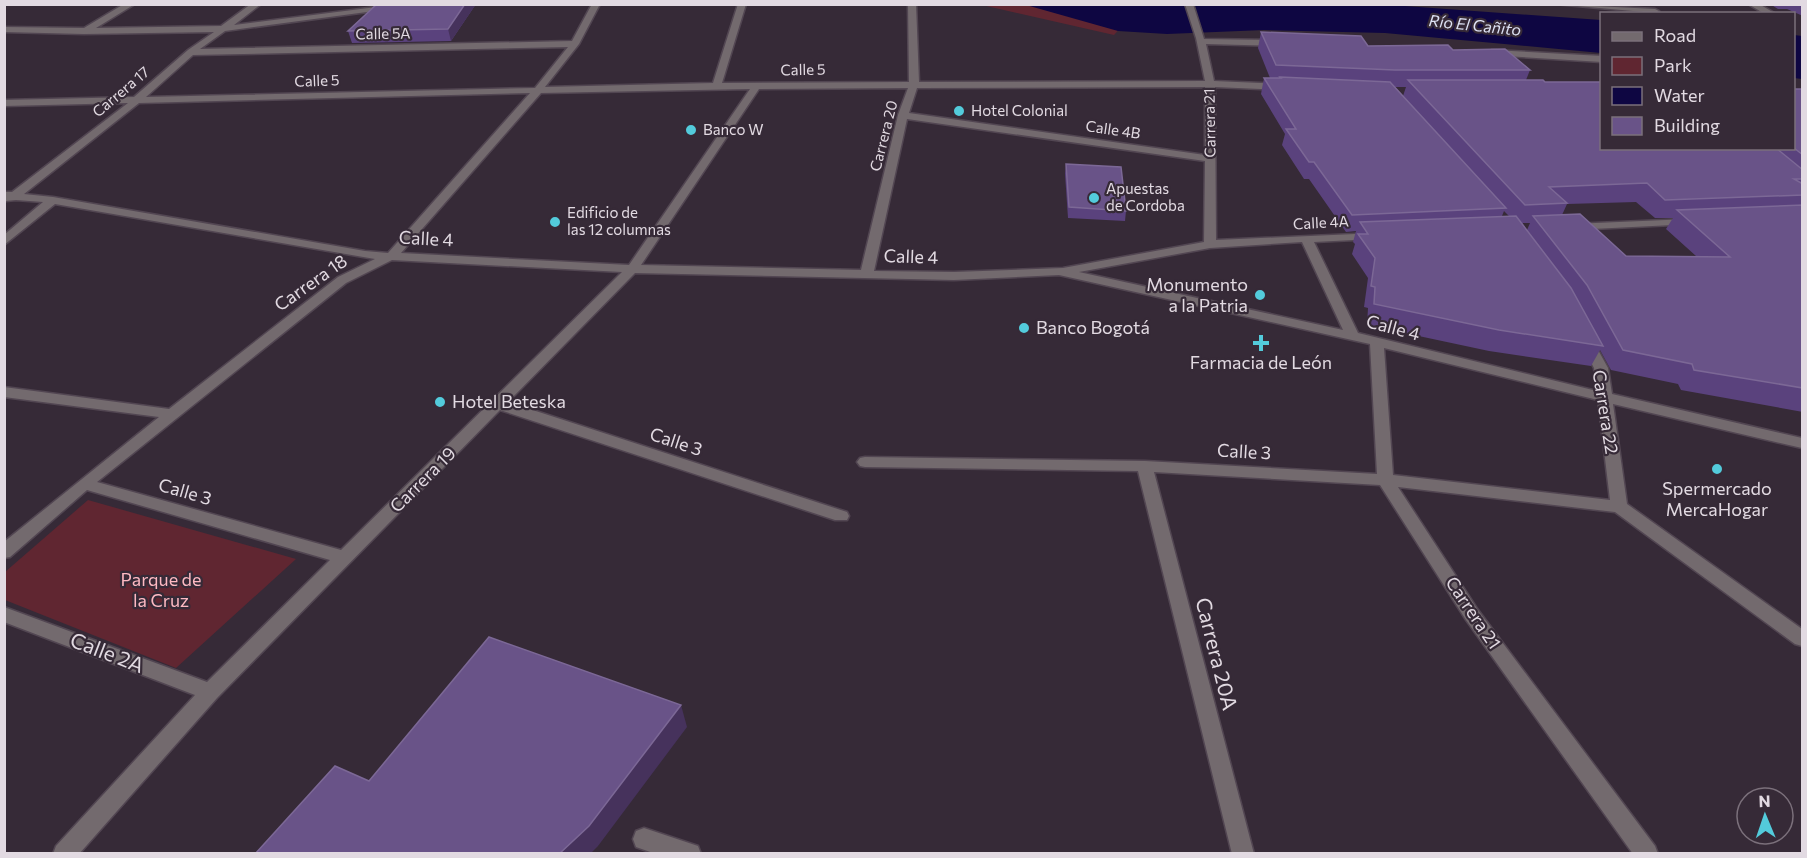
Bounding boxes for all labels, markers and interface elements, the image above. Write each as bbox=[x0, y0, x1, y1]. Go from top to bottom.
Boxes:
water label: Río El Cañito bbox=[1428, 10, 1522, 39]
legend bbox=[1600, 12, 1795, 150]
street label: Calle 5A bbox=[355, 24, 411, 42]
text: Road bbox=[1654, 24, 1696, 46]
text: Park bbox=[1654, 54, 1692, 76]
street label: Calle 5 bbox=[780, 60, 826, 78]
street label: Carrera 17 bbox=[88, 62, 152, 120]
street label: Calle 5 bbox=[294, 70, 340, 90]
text: Water bbox=[1654, 84, 1705, 106]
street label: Carrera 21 bbox=[1199, 88, 1219, 158]
street label: Carrera 20 bbox=[866, 98, 901, 173]
place label: Hotel Colonial bbox=[971, 101, 1068, 119]
marker: Hotel Colonial bbox=[952, 104, 966, 118]
text: Building bbox=[1654, 114, 1720, 136]
street label: Calle 4B bbox=[1085, 116, 1142, 142]
place label: Banco W bbox=[703, 120, 764, 138]
marker: Banco W bbox=[684, 123, 698, 137]
place label: Apuestas de Cordoba bbox=[1106, 179, 1185, 214]
marker: Apuestas de Cordoba bbox=[1087, 191, 1101, 205]
place label: Edificio de las 12 columnas bbox=[567, 203, 671, 238]
street label: Calle 4A bbox=[1293, 212, 1349, 232]
marker: Edificio de las 12 columnas bbox=[548, 215, 562, 229]
street label: Calle 4 bbox=[398, 226, 454, 250]
street label: Calle 4 bbox=[883, 244, 939, 268]
street label: Carrera 18 bbox=[270, 249, 351, 315]
place label: Monumento a la Patria bbox=[1146, 273, 1248, 316]
marker: Monumento a la Patria bbox=[1253, 288, 1267, 302]
street label: Calle 4 bbox=[1364, 309, 1423, 345]
place label: Banco Bogotá bbox=[1036, 316, 1150, 338]
marker: Banco Bogotá bbox=[1017, 321, 1031, 335]
marker: Farmacia de León bbox=[1254, 336, 1268, 350]
place label: Farmacia de León bbox=[1190, 351, 1332, 373]
street label: Carrera 22 bbox=[1588, 368, 1624, 456]
place label: Hotel Beteska bbox=[452, 390, 566, 412]
marker: Hotel Beteska bbox=[433, 395, 447, 409]
street label: Calle 3 bbox=[647, 422, 705, 460]
street label: Calle 3 bbox=[1216, 439, 1272, 463]
street label: Carrera 19 bbox=[385, 442, 460, 517]
marker: Spermercado MercaHogar bbox=[1710, 462, 1724, 476]
street label: Calle 3 bbox=[156, 473, 214, 509]
place label: Spermercado MercaHogar bbox=[1662, 477, 1772, 520]
park label: Parque de la Cruz bbox=[121, 568, 202, 611]
street label: Carrera 21 bbox=[1442, 572, 1506, 653]
street label: Carrera 20A bbox=[1191, 595, 1244, 713]
street label: Calle 2A bbox=[67, 626, 148, 677]
north arrow bbox=[1735, 786, 1795, 846]
text: N bbox=[1758, 791, 1771, 810]

